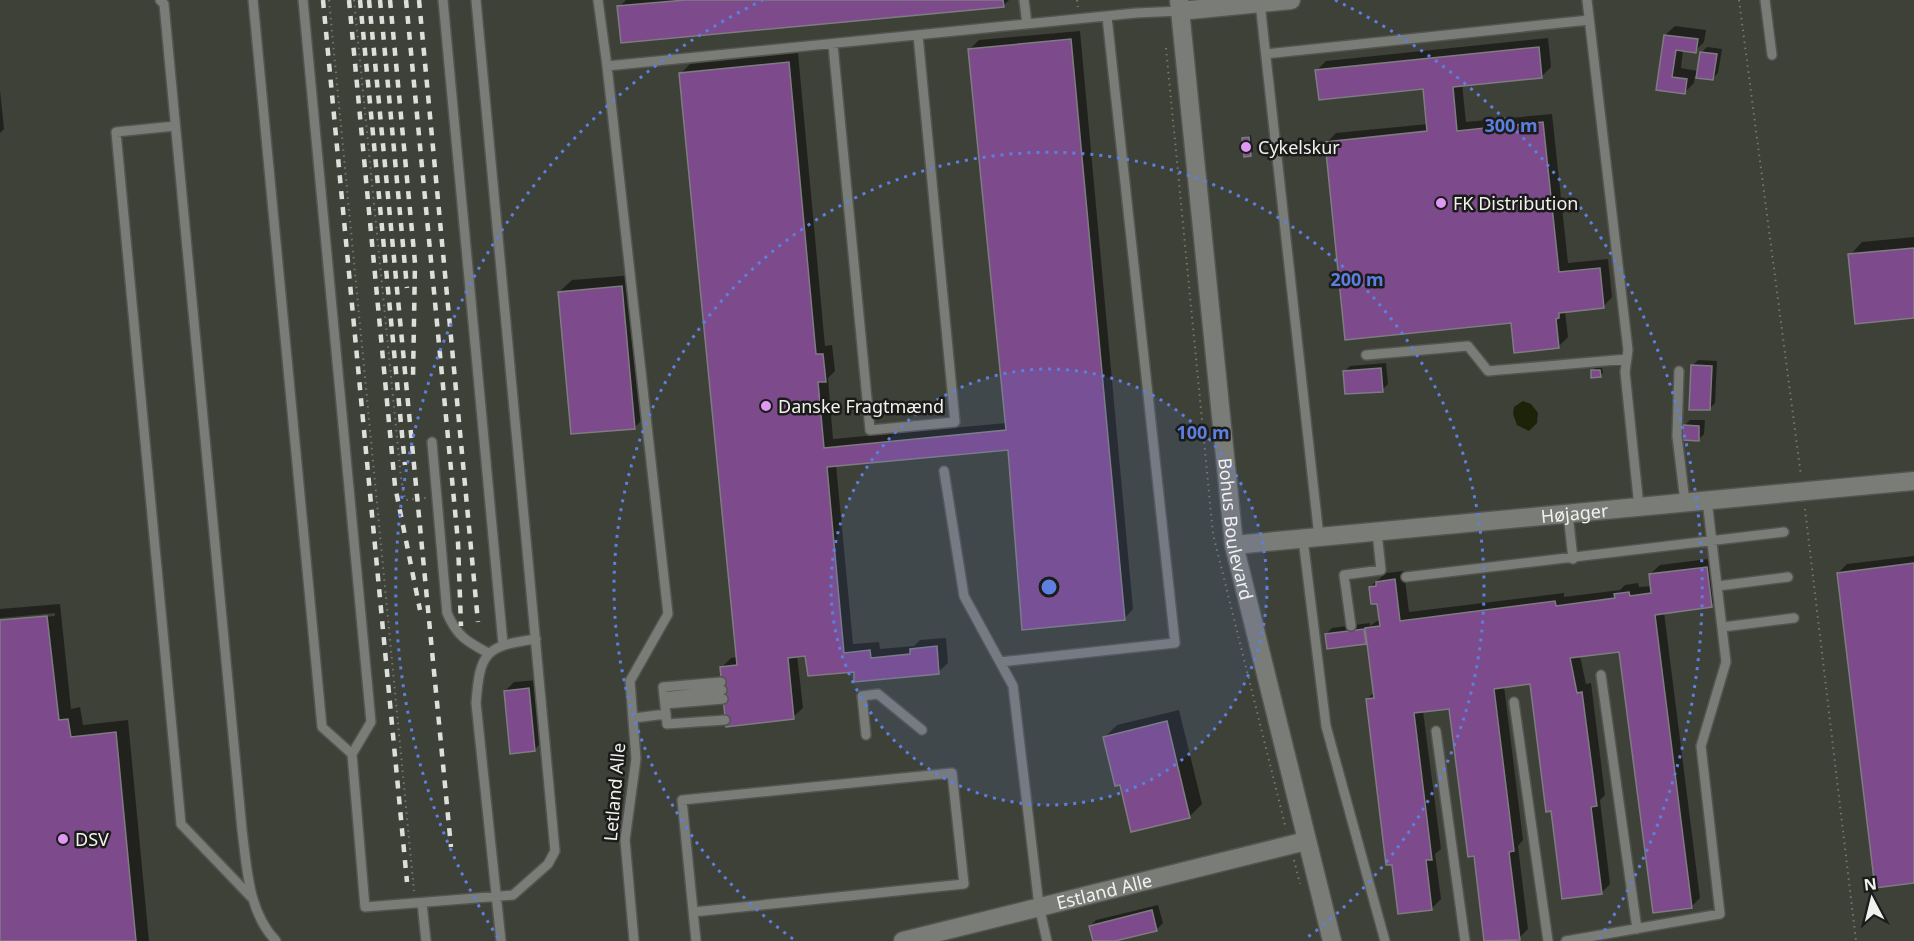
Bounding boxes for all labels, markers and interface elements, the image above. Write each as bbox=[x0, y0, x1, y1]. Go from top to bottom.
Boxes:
text: 300 m bbox=[1484, 113, 1538, 137]
place label: Cykelskur bbox=[1258, 135, 1340, 159]
marker: Cykelskur bbox=[1239, 140, 1253, 154]
place label: FK Distribution bbox=[1453, 191, 1579, 215]
marker: FK Distribution bbox=[1434, 196, 1448, 210]
text: 200 m bbox=[1330, 267, 1384, 291]
place label: Danske Fragtmænd bbox=[778, 394, 944, 418]
marker: Danske Fragtmænd bbox=[759, 399, 773, 413]
text: 100 m bbox=[1176, 420, 1230, 444]
street label: Bohus Boulevard bbox=[1213, 457, 1259, 602]
street label: Højager bbox=[1540, 498, 1610, 528]
centre of rings bbox=[1039, 577, 1059, 597]
street label: Letland Alle bbox=[598, 742, 630, 842]
place label: DSV bbox=[75, 827, 109, 851]
marker: DSV bbox=[56, 832, 70, 846]
street label: Estland Alle bbox=[1054, 868, 1154, 915]
north arrow bbox=[1842, 869, 1902, 929]
text: N bbox=[1862, 872, 1878, 896]

